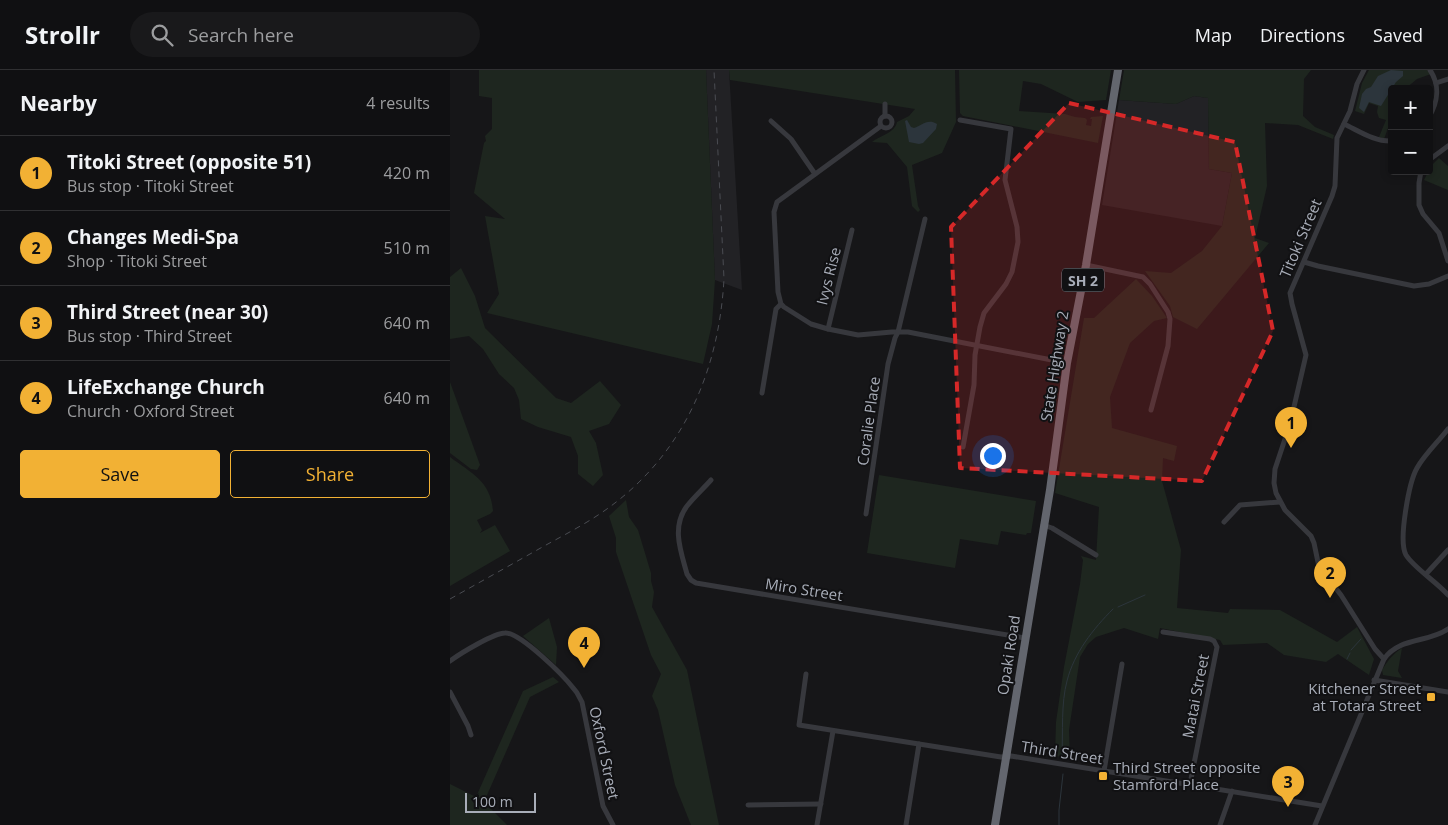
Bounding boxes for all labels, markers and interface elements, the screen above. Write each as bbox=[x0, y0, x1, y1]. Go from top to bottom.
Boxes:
search box bbox=[130, 12, 480, 57]
text: Strollr bbox=[25, 18, 100, 51]
icon: search bbox=[148, 21, 176, 49]
text: Search here bbox=[188, 22, 294, 48]
text: Map bbox=[1195, 23, 1232, 47]
text: Directions bbox=[1260, 23, 1345, 47]
text: Saved bbox=[1373, 23, 1423, 47]
map controls bbox=[1388, 85, 1433, 175]
button: + bbox=[1388, 85, 1433, 130]
text: Nearby bbox=[20, 89, 97, 117]
text: 4 results bbox=[366, 92, 430, 114]
button: − bbox=[1388, 130, 1433, 175]
text: Titoki Street (opposite 51) bbox=[67, 149, 311, 175]
text: 1 bbox=[31, 162, 41, 184]
text: 420 m bbox=[384, 162, 430, 184]
text: Bus stop · Titoki Street bbox=[67, 175, 234, 197]
street label: Titoki Street bbox=[1274, 195, 1326, 281]
text: Changes Medi-Spa bbox=[67, 224, 239, 250]
text: 2 bbox=[31, 237, 41, 259]
text: 510 m bbox=[384, 237, 430, 259]
street label: Ivys Rise bbox=[811, 245, 845, 307]
text: Shop · Titoki Street bbox=[67, 250, 207, 272]
road number: SH 2 bbox=[1062, 268, 1104, 292]
text: Third Street (near 30) bbox=[67, 299, 268, 325]
street label: State Highway 2 bbox=[1035, 309, 1073, 423]
text: 3 bbox=[31, 312, 41, 334]
text: 640 m bbox=[384, 312, 430, 334]
text: Bus stop · Third Street bbox=[67, 325, 232, 347]
text: LifeExchange Church bbox=[67, 374, 265, 400]
street label: Coralie Place bbox=[852, 375, 884, 467]
text: 4 bbox=[31, 387, 41, 409]
text: 640 m bbox=[384, 387, 430, 409]
text: Church · Oxford Street bbox=[67, 400, 234, 422]
pin: 1 bbox=[1275, 407, 1307, 448]
your location bbox=[980, 443, 1006, 469]
button: Save bbox=[20, 450, 220, 498]
button: Share bbox=[230, 450, 430, 498]
pin: 2 bbox=[1314, 557, 1346, 598]
street label: Miro Street bbox=[764, 573, 844, 605]
street label: Opaki Road bbox=[992, 614, 1024, 696]
pin: 4 bbox=[568, 627, 600, 668]
street label: Matai Street bbox=[1177, 652, 1213, 740]
place label: Kitchener Street at Totara Street bbox=[1308, 678, 1421, 715]
marker: Kitchener Street at Totara Street bbox=[1425, 691, 1437, 703]
street label: Oxford Street bbox=[585, 705, 625, 801]
street label: Third Street bbox=[1020, 736, 1104, 768]
place label: Third Street opposite Stamford Place bbox=[1113, 757, 1260, 794]
pin: 3 bbox=[1272, 766, 1304, 807]
marker: Third Street opposite Stamford Place bbox=[1097, 770, 1109, 782]
scale bar bbox=[465, 790, 536, 813]
text: 100 m bbox=[472, 792, 513, 811]

